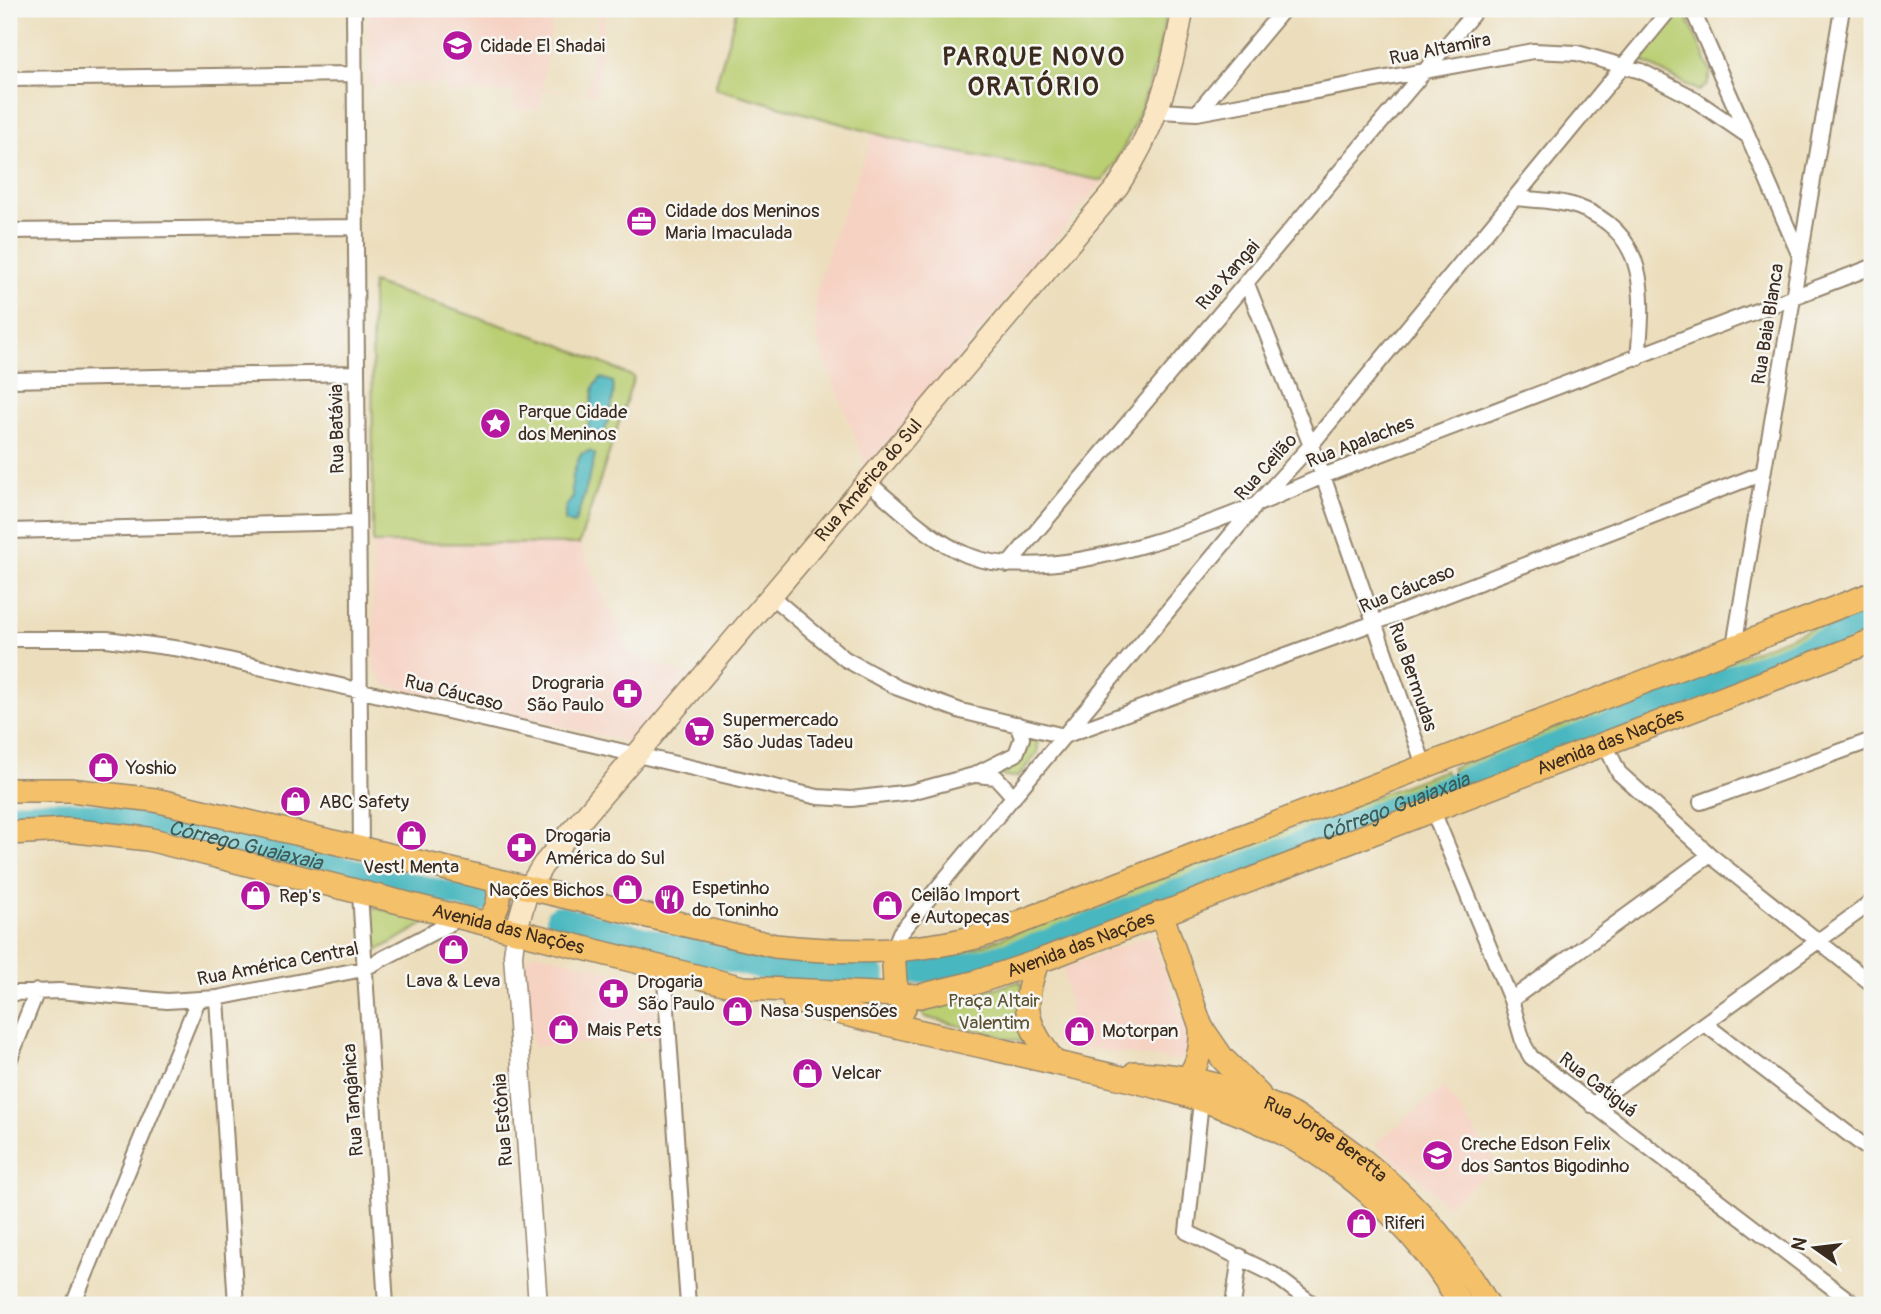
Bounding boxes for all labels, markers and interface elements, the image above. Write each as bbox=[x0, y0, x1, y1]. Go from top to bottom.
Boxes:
street label: Rua Altamira bbox=[1387, 27, 1493, 71]
school or university icon: Cidade El Shadai bbox=[440, 29, 474, 63]
place label: Cidade El Shadai bbox=[480, 34, 605, 58]
district label: PARQUE NOVO ORATÓRIO bbox=[942, 41, 1126, 103]
place label: Cidade dos Meninos Maria Imaculada bbox=[665, 199, 820, 245]
office icon: Cidade dos Meninos Maria Imaculada bbox=[625, 205, 659, 239]
street label: Rua Xangai bbox=[1191, 235, 1265, 315]
street label: Rua Baia Blanca bbox=[1747, 262, 1789, 386]
street label: Rua Batávia bbox=[324, 384, 350, 474]
place label: Parque Cidade dos Meninos bbox=[518, 400, 628, 446]
place icon: Parque Cidade dos Meninos bbox=[478, 406, 512, 440]
street label: Rua Apalaches bbox=[1303, 410, 1418, 474]
street label: Rua América do Sul bbox=[810, 414, 928, 547]
street label: Rua Ceilão bbox=[1229, 428, 1303, 506]
street label: Rua Cáucaso bbox=[1356, 559, 1458, 619]
street label: Rua Bermudas bbox=[1383, 619, 1443, 735]
street label: Rua Cáucaso bbox=[402, 669, 506, 717]
place label: Drograria São Paulo bbox=[526, 671, 604, 717]
pharmacy icon: Drograria São Paulo bbox=[610, 677, 644, 711]
street label: Avenida das Nações bbox=[1533, 702, 1688, 781]
place label: Supermercado São Judas Tadeu bbox=[722, 708, 853, 754]
supermarket icon: Supermercado São Judas Tadeu bbox=[682, 714, 716, 748]
shop icon: Yoshio bbox=[86, 751, 120, 785]
place label: Yoshio bbox=[125, 756, 177, 780]
water label: Córrego Guaiaxaia bbox=[1317, 765, 1474, 848]
shop icon: ABC Safety bbox=[279, 785, 313, 819]
place label: ABC Safety bbox=[319, 790, 409, 814]
water label: Córrego Guaiaxaia bbox=[166, 814, 326, 877]
shop icon: Vest! Menta bbox=[394, 819, 428, 853]
place label: Drogaria América do Sul bbox=[545, 824, 665, 870]
pharmacy icon: Drogaria América do Sul bbox=[505, 830, 539, 864]
place label: Vest! Menta bbox=[363, 855, 459, 879]
shop icon: Nações Bichos bbox=[610, 873, 644, 907]
place label: Espetinho do Toninho bbox=[692, 876, 779, 922]
place label: Nações Bichos bbox=[489, 878, 605, 902]
shop icon: Rep's bbox=[239, 879, 273, 913]
restaurant icon: Espetinho do Toninho bbox=[652, 882, 686, 916]
place label: Ceilão Import e Autopeças bbox=[911, 883, 1020, 929]
place label: Rep's bbox=[279, 884, 321, 908]
shop icon: Ceilão Import e Autopeças bbox=[871, 889, 905, 923]
street label: Avenida das Nações bbox=[430, 899, 587, 960]
street label: Avenida das Nações bbox=[1004, 906, 1158, 983]
shop icon: Lava & Leva bbox=[436, 933, 470, 967]
street label: Rua América Central bbox=[195, 937, 361, 991]
place label: Lava & Leva bbox=[406, 969, 500, 993]
place label: Drogaria São Paulo bbox=[637, 970, 715, 1016]
pharmacy icon: Drogaria São Paulo bbox=[597, 976, 631, 1010]
park label: Praça Altair Valentim bbox=[948, 989, 1040, 1035]
shop icon: Nasa Suspensões bbox=[720, 994, 754, 1028]
place label: Nasa Suspensões bbox=[760, 999, 898, 1023]
shop icon: Mais Pets bbox=[547, 1013, 581, 1047]
shop icon: Motorpan bbox=[1062, 1014, 1096, 1048]
place label: Mais Pets bbox=[587, 1018, 662, 1042]
place label: Motorpan bbox=[1102, 1019, 1179, 1043]
street label: Rua Tangânica bbox=[337, 1043, 369, 1157]
street label: Rua Catiguá bbox=[1554, 1047, 1642, 1123]
shop icon: Velcar bbox=[791, 1056, 825, 1090]
place label: Velcar bbox=[831, 1061, 882, 1085]
street label: Rua Estônia bbox=[488, 1073, 518, 1167]
street label: Rua Jorge Beretta bbox=[1260, 1091, 1393, 1188]
place label: Creche Edson Felix dos Santos Bigodinho bbox=[1461, 1132, 1629, 1178]
school or university icon: Creche Edson Felix dos Santos Bigodinho bbox=[1421, 1138, 1455, 1172]
shop icon: Riferi bbox=[1344, 1206, 1378, 1240]
place label: Riferi bbox=[1384, 1211, 1425, 1235]
north arrow bbox=[1780, 1212, 1850, 1282]
text: N bbox=[1786, 1235, 1813, 1253]

